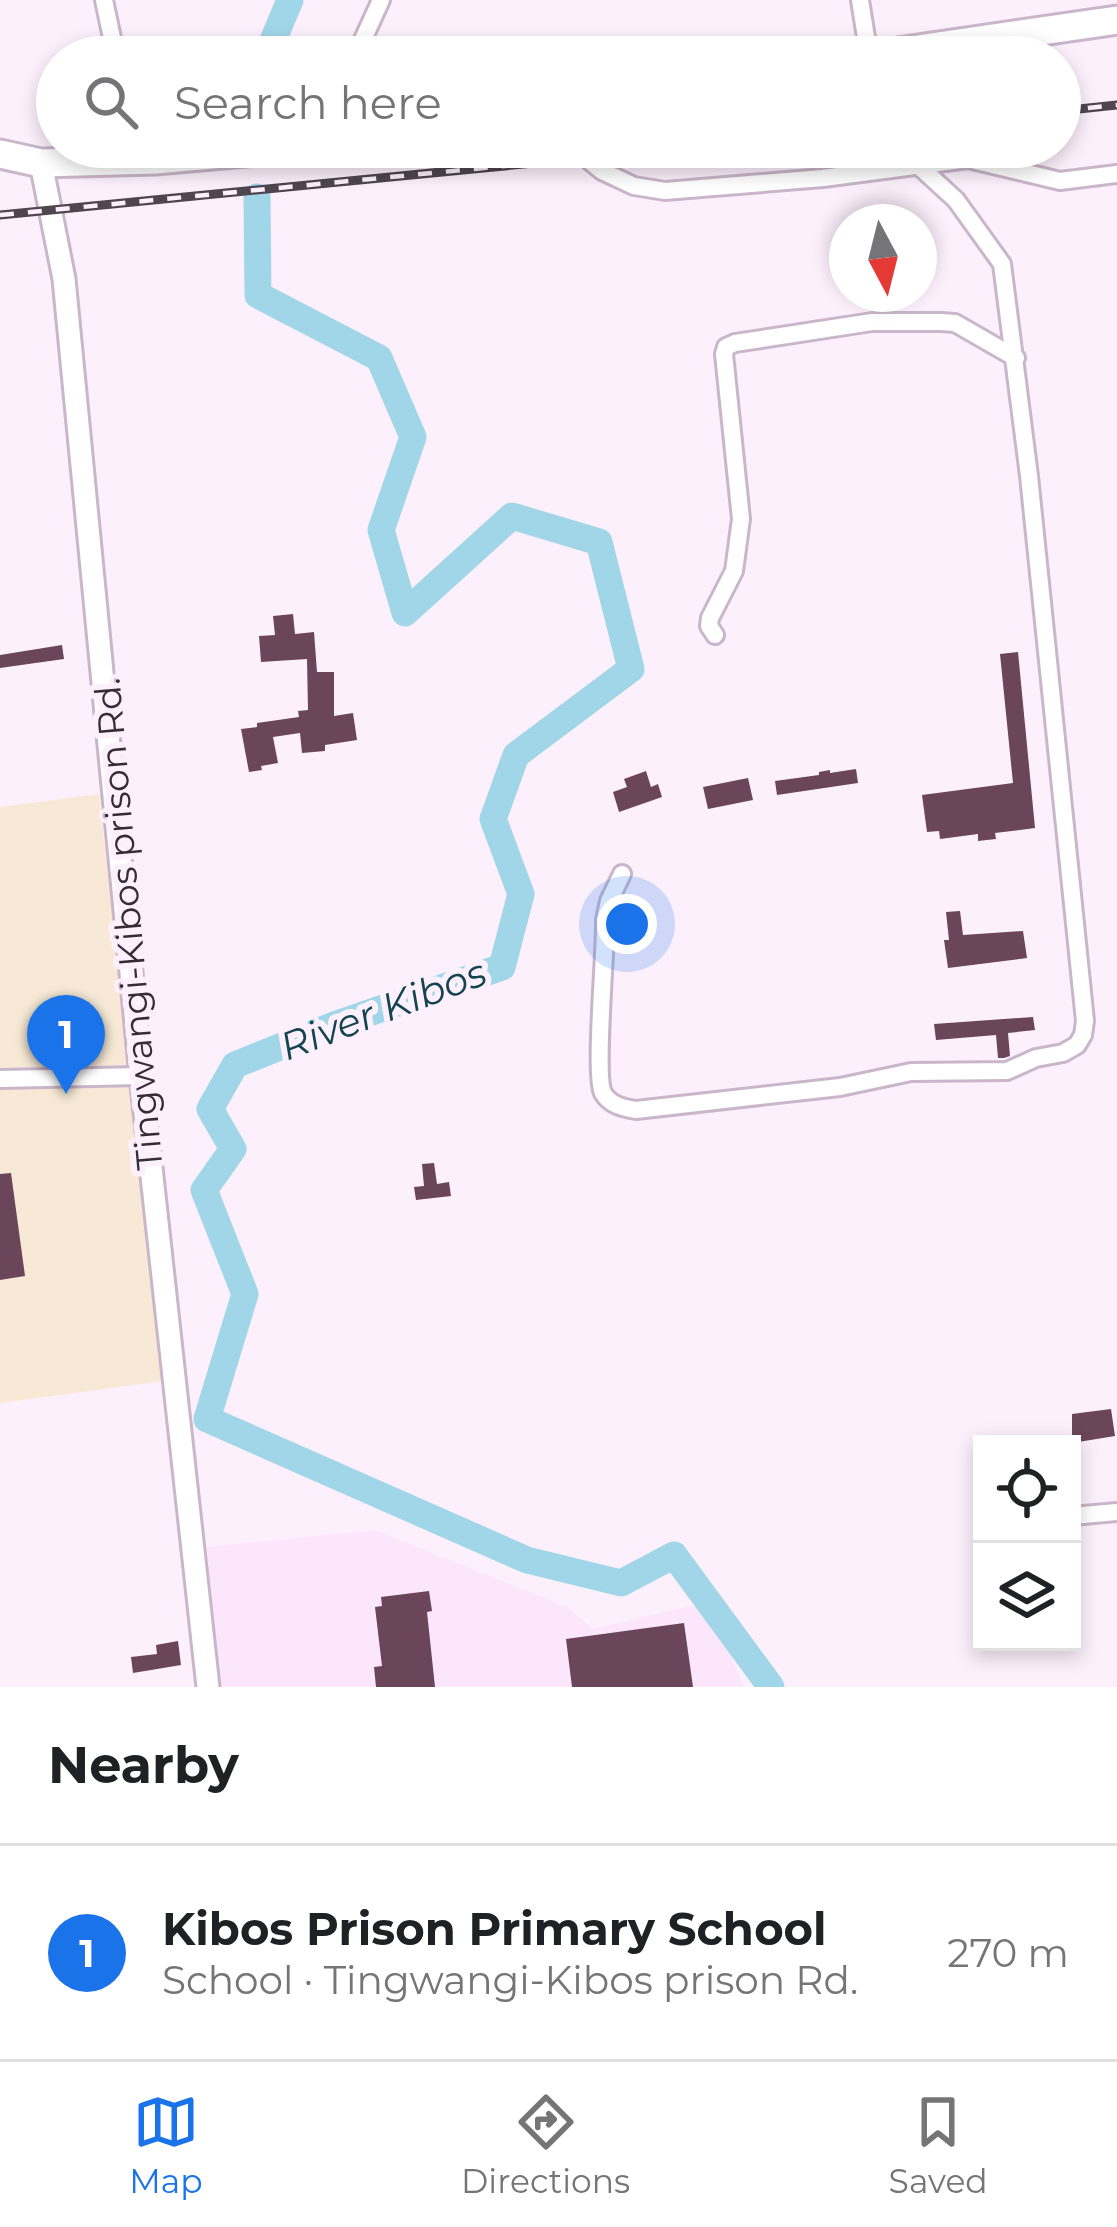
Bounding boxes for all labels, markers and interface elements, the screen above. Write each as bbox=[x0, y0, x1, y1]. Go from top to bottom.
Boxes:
search box bbox=[36, 36, 1081, 168]
icon: search bbox=[78, 69, 144, 135]
text: Search here bbox=[174, 75, 442, 130]
north arrow bbox=[829, 204, 937, 312]
street label: Tingwangi-Kibos prison Rd. bbox=[85, 676, 171, 1172]
your location bbox=[597, 894, 657, 954]
water label: River Kibos bbox=[273, 948, 493, 1070]
pin: 1 bbox=[27, 995, 105, 1094]
map controls bbox=[973, 1435, 1081, 1651]
button: locate bbox=[973, 1435, 1081, 1543]
button: layers bbox=[973, 1543, 1081, 1651]
text: Nearby bbox=[48, 1734, 239, 1796]
text: Kibos Prison Primary School bbox=[162, 1901, 827, 1956]
text: 1 bbox=[79, 1929, 95, 1977]
text: 270 m bbox=[947, 1929, 1069, 1977]
text: School · Tingwangi-Kibos prison Rd. bbox=[162, 1956, 858, 2004]
tab: Map bbox=[129, 2089, 203, 2201]
tab: Directions bbox=[461, 2089, 630, 2201]
tab: Saved bbox=[889, 2089, 988, 2201]

